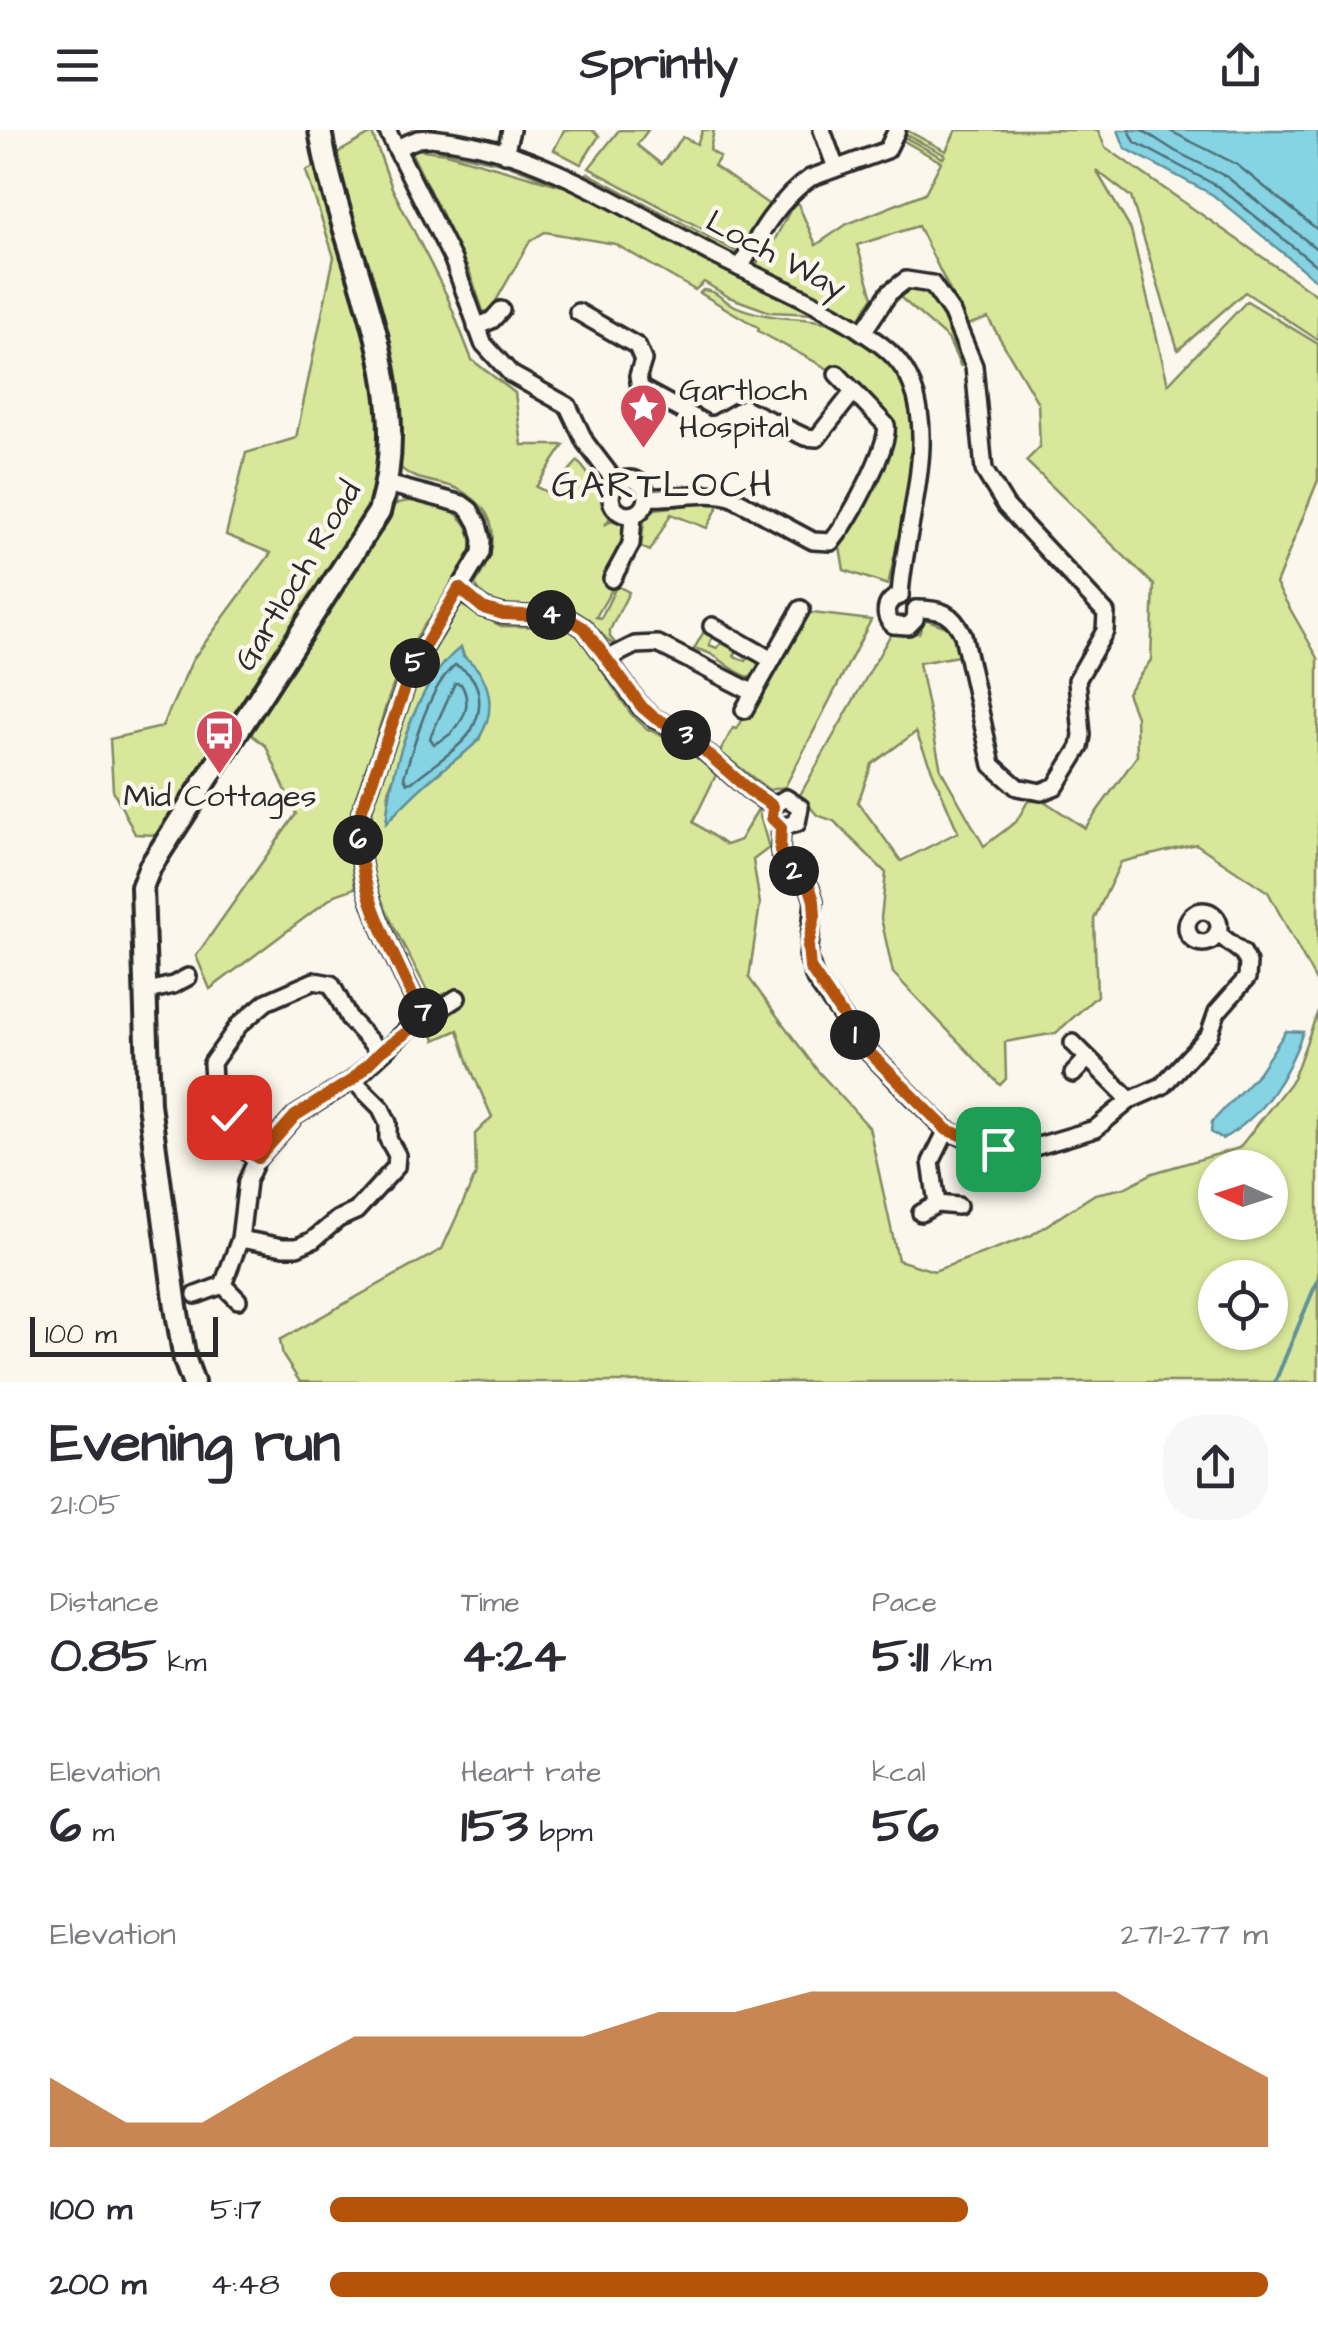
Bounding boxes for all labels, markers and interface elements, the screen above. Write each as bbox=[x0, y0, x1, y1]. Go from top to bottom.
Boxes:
text: Sprintly bbox=[580, 34, 738, 96]
icon: menu bbox=[50, 38, 105, 93]
icon: share bbox=[1213, 38, 1268, 93]
street label: Loch Way bbox=[698, 199, 854, 311]
place label: Gartloch Hospital bbox=[679, 368, 807, 450]
place icon: Gartloch Hospital bbox=[618, 382, 670, 450]
district label: GARTLOCH bbox=[551, 460, 775, 512]
street label: Gartloch Road bbox=[223, 472, 373, 680]
pin: 4 bbox=[526, 590, 576, 640]
text: 4 bbox=[541, 595, 561, 634]
pin: 5 bbox=[390, 638, 440, 688]
text: 5 bbox=[405, 643, 425, 682]
bus stop icon: Mid Cottages bbox=[194, 708, 246, 776]
pin: 3 bbox=[661, 710, 711, 760]
text: 3 bbox=[679, 715, 693, 754]
place label: Mid Cottages bbox=[123, 774, 317, 819]
pin: 6 bbox=[333, 815, 383, 865]
text: 6 bbox=[349, 820, 367, 859]
pin: 2 bbox=[769, 846, 819, 896]
text: 2 bbox=[786, 851, 802, 890]
pin: 7 bbox=[398, 988, 448, 1038]
text: 7 bbox=[414, 993, 432, 1032]
pin: 1 bbox=[830, 1010, 880, 1060]
text: 1 bbox=[853, 1015, 857, 1054]
pin bbox=[187, 1075, 272, 1160]
icon: check bbox=[202, 1090, 257, 1145]
pin bbox=[956, 1107, 1041, 1192]
icon: arrive bbox=[971, 1122, 1026, 1177]
north arrow bbox=[1198, 1150, 1288, 1240]
map controls bbox=[1198, 1150, 1288, 1350]
button: locate bbox=[1198, 1260, 1288, 1350]
scale bar bbox=[30, 1312, 218, 1356]
text: 100 m bbox=[45, 1315, 117, 1354]
text: Evening run bbox=[50, 1406, 340, 1482]
button: share bbox=[1163, 1415, 1268, 1520]
text: 21:05 bbox=[50, 1482, 121, 1527]
text: Distance bbox=[50, 1583, 159, 1622]
text: Time bbox=[461, 1583, 520, 1622]
text: Pace bbox=[872, 1583, 937, 1622]
text: 0.85 bbox=[50, 1622, 156, 1691]
text: 4:24 bbox=[461, 1622, 566, 1691]
text: 5:11 bbox=[872, 1622, 929, 1691]
text: km bbox=[156, 1643, 207, 1682]
text: /km bbox=[929, 1643, 992, 1682]
text: Elevation bbox=[50, 1753, 160, 1792]
text: Heart rate bbox=[461, 1753, 602, 1792]
text: kcal bbox=[872, 1753, 926, 1792]
text: 6 bbox=[50, 1792, 81, 1861]
text: 153 bbox=[461, 1792, 528, 1861]
text: 56 bbox=[872, 1792, 939, 1861]
text: m bbox=[81, 1813, 114, 1852]
text: bpm bbox=[528, 1813, 593, 1852]
text: Elevation bbox=[50, 1912, 176, 1957]
text: 271–277 m bbox=[1121, 1912, 1268, 1957]
text: 100 m bbox=[50, 2187, 132, 2232]
text: 5:17 bbox=[210, 2187, 262, 2232]
text: 200 m bbox=[50, 2262, 146, 2307]
text: 4:48 bbox=[210, 2262, 280, 2307]

